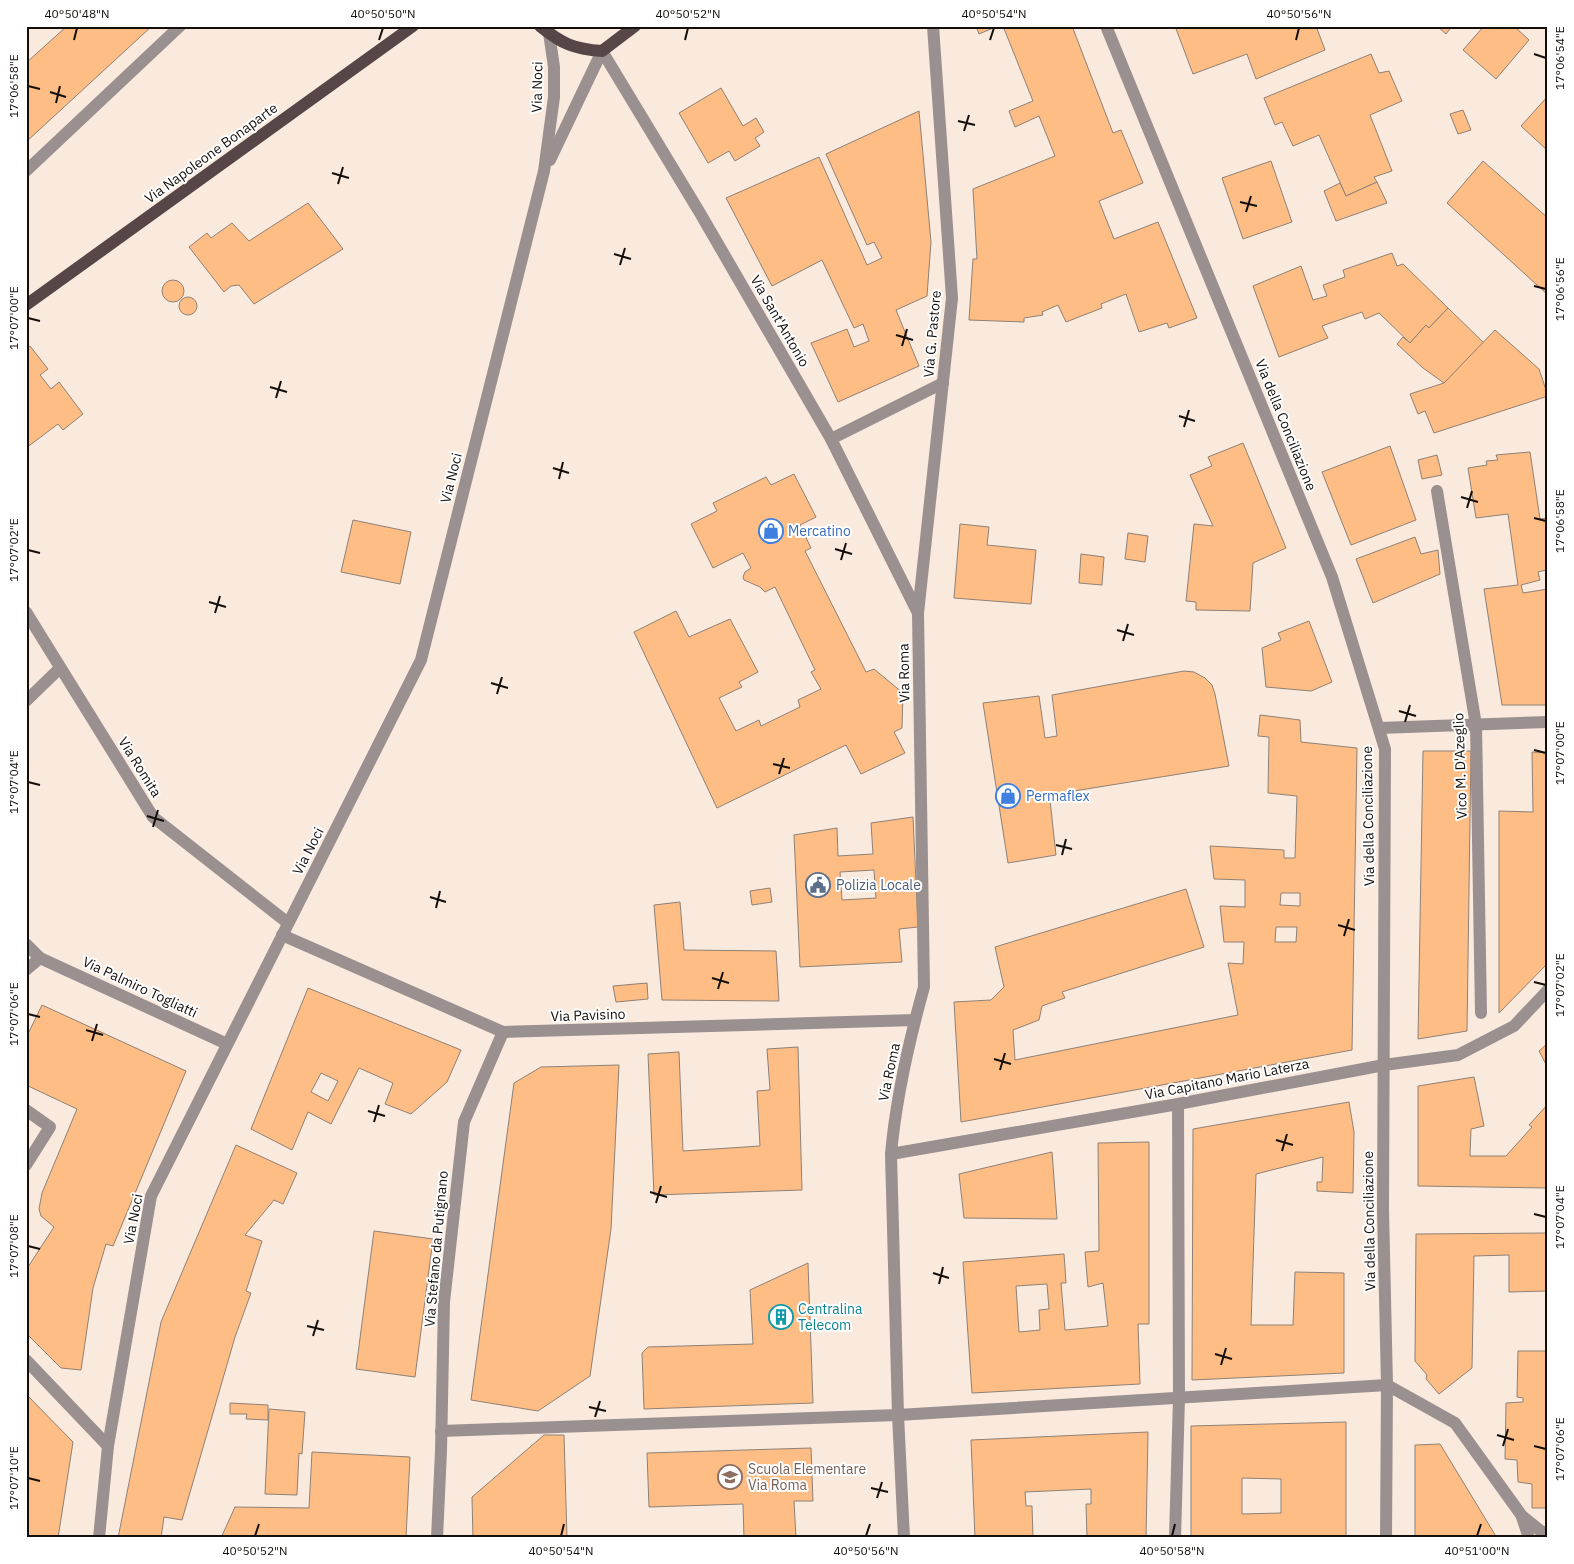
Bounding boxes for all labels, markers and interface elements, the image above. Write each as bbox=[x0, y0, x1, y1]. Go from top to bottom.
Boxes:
text: 40°50'48"N bbox=[44, 6, 110, 21]
text: 40°50'50"N bbox=[350, 6, 416, 21]
text: 40°50'52"N bbox=[655, 6, 721, 21]
text: 40°50'54"N bbox=[961, 6, 1027, 21]
text: 40°50'56"N bbox=[1266, 6, 1332, 21]
text: 17°06'54"E bbox=[1552, 26, 1567, 90]
text: 17°06'58"E bbox=[6, 54, 21, 118]
street label: Via Noci bbox=[528, 61, 546, 113]
street label: Via Napoleone Bonaparte bbox=[141, 98, 281, 207]
text: 17°06'56"E bbox=[1552, 257, 1567, 321]
street label: Via Sant'Antonio bbox=[746, 272, 814, 370]
text: 17°07'00"E bbox=[6, 286, 21, 350]
street label: Via G. Pastore bbox=[919, 289, 945, 378]
street label: Via della Conciliazione bbox=[1251, 357, 1321, 494]
street label: Via Noci bbox=[436, 451, 466, 505]
text: 17°06'58"E bbox=[1552, 489, 1567, 553]
text: 17°07'02"E bbox=[6, 518, 21, 582]
shop icon: Mercatino bbox=[758, 518, 784, 544]
place label: Mercatino bbox=[788, 522, 851, 540]
street label: Via Roma bbox=[894, 643, 914, 703]
street label: Vico M. D'Azeglio bbox=[1449, 712, 1471, 819]
text: 17°07'00"E bbox=[1552, 721, 1567, 785]
street label: Via Romita bbox=[114, 734, 166, 801]
street label: Via della Conciliazione bbox=[1358, 745, 1378, 886]
text: 17°07'04"E bbox=[6, 750, 21, 814]
shop icon: Permaflex bbox=[995, 783, 1021, 809]
place label: Permaflex bbox=[1026, 787, 1090, 805]
street label: Via Noci bbox=[288, 824, 328, 878]
public building icon: Polizia Locale bbox=[805, 872, 831, 898]
place label: Polizia Locale bbox=[836, 876, 921, 894]
street label: Via Palmiro Togliatti bbox=[80, 952, 200, 1022]
text: 17°07'02"E bbox=[1552, 953, 1567, 1017]
text: 17°07'06"E bbox=[6, 982, 21, 1046]
street label: Via Pavisino bbox=[550, 1005, 626, 1025]
street label: Via Roma bbox=[874, 1041, 904, 1103]
street label: Via Capitano Mario Laterza bbox=[1143, 1054, 1311, 1104]
street label: Via della Conciliazione bbox=[1359, 1150, 1379, 1291]
street label: Via Stefano da Putignano bbox=[420, 1170, 452, 1328]
text: 17°07'04"E bbox=[1552, 1185, 1567, 1249]
street label: Via Noci bbox=[119, 1192, 147, 1246]
text: 17°07'08"E bbox=[6, 1214, 21, 1278]
place label: Centralina Telecom bbox=[798, 1300, 863, 1334]
building icon: Centralina Telecom bbox=[768, 1304, 794, 1330]
text: 17°07'06"E bbox=[1552, 1417, 1567, 1481]
text: 17°07'10"E bbox=[6, 1446, 21, 1510]
place label: Scuola Elementare Via Roma bbox=[748, 1460, 867, 1494]
school or university icon: Scuola Elementare Via Roma bbox=[717, 1464, 743, 1490]
text: 40°50'52"N bbox=[222, 1543, 288, 1558]
text: 40°50'54"N bbox=[528, 1543, 594, 1558]
text: 40°50'56"N bbox=[833, 1543, 899, 1558]
text: 40°50'58"N bbox=[1139, 1543, 1205, 1558]
text: 40°51'00"N bbox=[1444, 1543, 1510, 1558]

